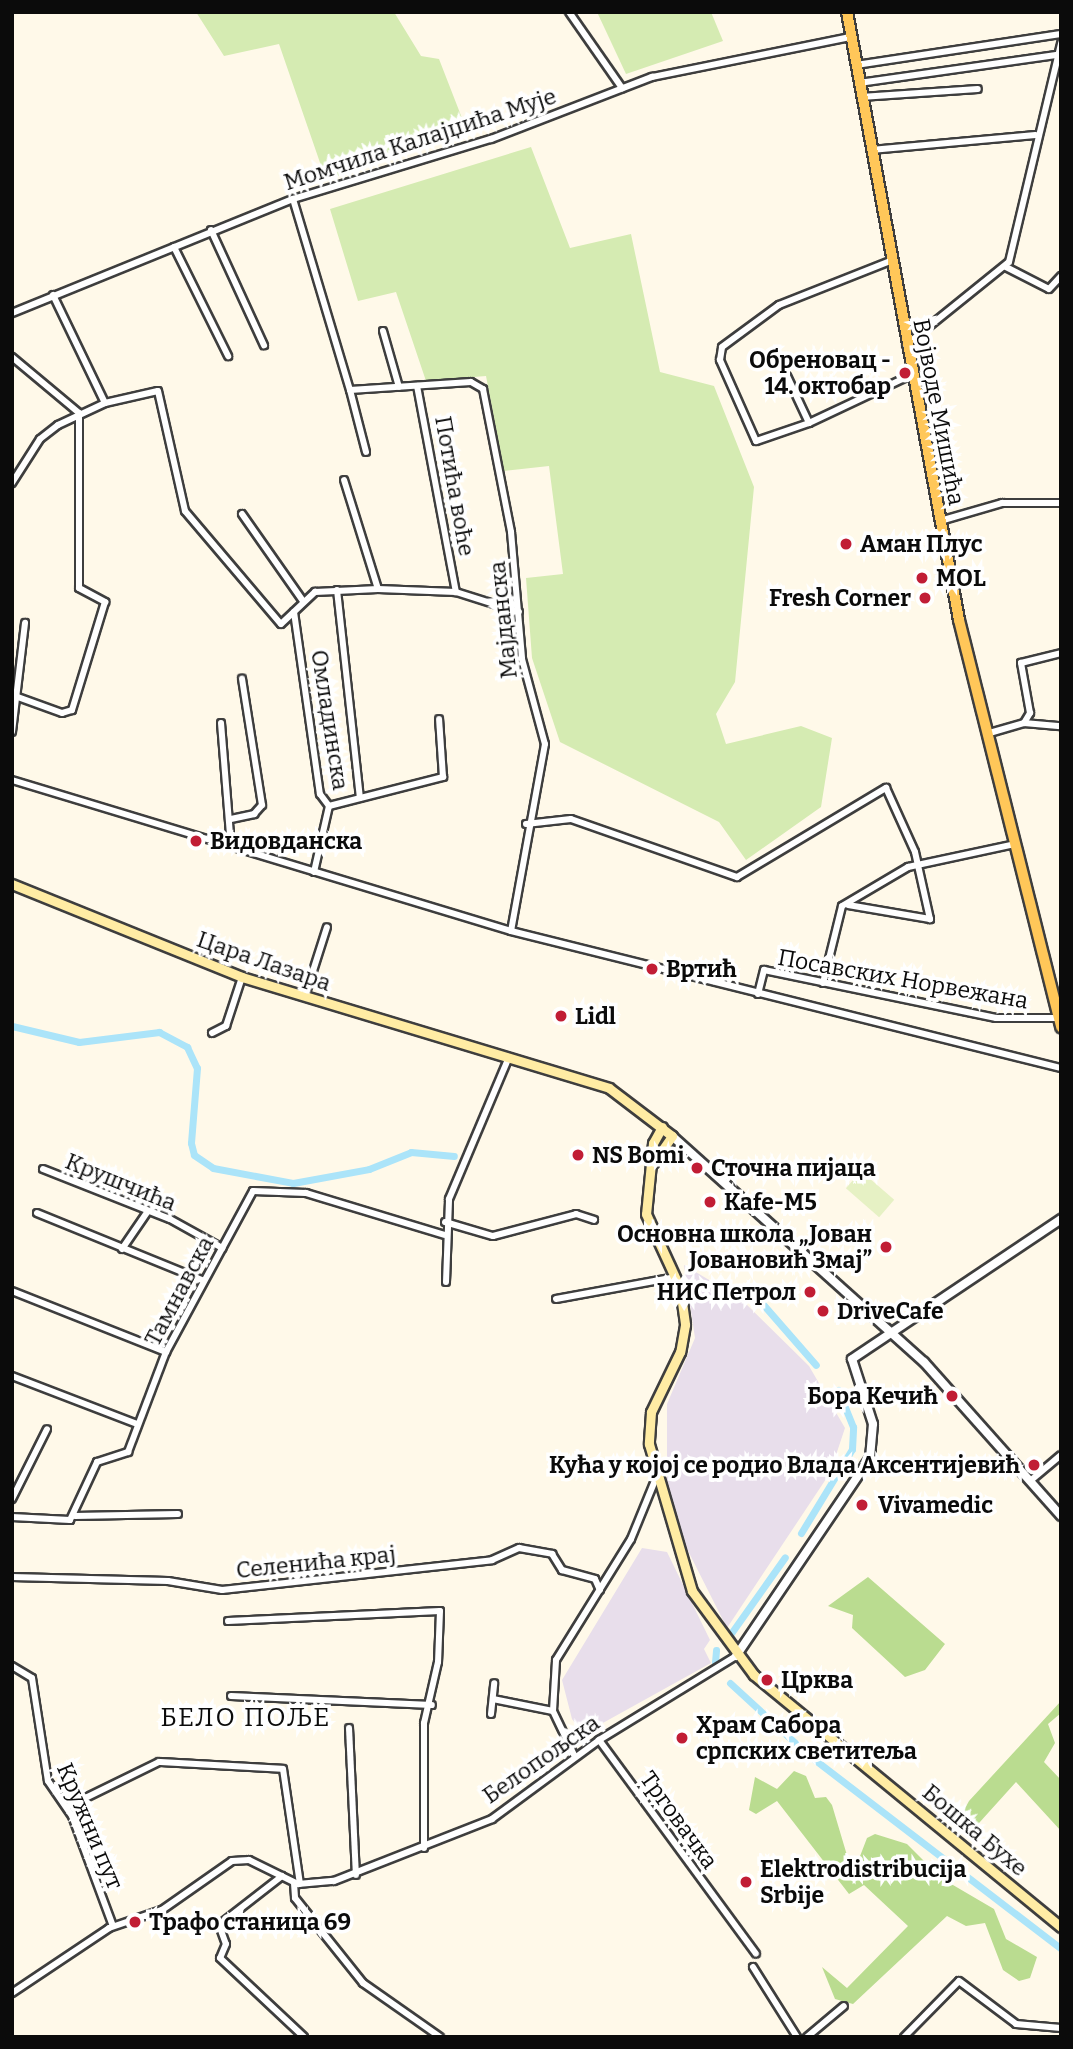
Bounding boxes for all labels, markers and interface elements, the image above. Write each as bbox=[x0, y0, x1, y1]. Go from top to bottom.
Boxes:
street label: Момчила Калајџића Мује bbox=[280, 82, 560, 196]
street label: Војводе Мишића bbox=[907, 316, 971, 508]
place label: Обреновац - 14. октобар bbox=[749, 346, 891, 400]
marker: Обреновац - 14. октобар bbox=[897, 365, 913, 381]
street label: Потића воће bbox=[429, 414, 481, 558]
place label: Аман Плус bbox=[860, 530, 983, 558]
marker: Аман Плус bbox=[838, 536, 854, 552]
street label: Мајданска bbox=[483, 560, 523, 680]
place label: MOL bbox=[936, 564, 986, 592]
marker: MOL bbox=[914, 570, 930, 586]
place label: Fresh Corner bbox=[769, 584, 911, 612]
marker: Fresh Corner bbox=[917, 590, 933, 606]
street label: Омладинска bbox=[305, 648, 355, 792]
place label: Видовданска bbox=[210, 827, 362, 855]
marker: Видовданска bbox=[188, 833, 204, 849]
street label: Цара Лазара bbox=[193, 925, 335, 997]
street label: Посавских Норвежана bbox=[776, 943, 1030, 1015]
place label: Вртић bbox=[666, 955, 737, 983]
marker: Вртић bbox=[644, 961, 660, 977]
place label: Lidl bbox=[575, 1002, 616, 1030]
marker: Lidl bbox=[553, 1008, 569, 1024]
place label: NS Bomi bbox=[592, 1141, 685, 1169]
street label: Крушчића bbox=[61, 1147, 181, 1217]
marker: NS Bomi bbox=[570, 1147, 586, 1163]
place label: Сточна пијаца bbox=[711, 1154, 876, 1182]
marker: Сточна пијаца bbox=[689, 1160, 705, 1176]
place label: Kafe-M5 bbox=[724, 1188, 817, 1216]
marker: Kafe-M5 bbox=[702, 1194, 718, 1210]
place label: Основна школа „Јован Јовановић Змај” bbox=[617, 1220, 872, 1274]
street label: Тамнавска bbox=[139, 1232, 219, 1350]
marker: Основна школа „Јован Јовановић Змај” bbox=[878, 1239, 894, 1255]
place label: НИС Петрол bbox=[657, 1278, 796, 1306]
marker: НИС Петрол bbox=[802, 1284, 818, 1300]
place label: DriveCafe bbox=[837, 1297, 944, 1325]
marker: DriveCafe bbox=[815, 1303, 831, 1319]
place label: Бора Кечић bbox=[807, 1382, 938, 1410]
marker: Бора Кечић bbox=[944, 1388, 960, 1404]
place label: Кућа у којој се родио Влада Аксентијевић bbox=[549, 1451, 1020, 1479]
marker: Кућа у којој се родио Влада Аксентијевић bbox=[1026, 1457, 1042, 1473]
place label: Vivamedic bbox=[878, 1491, 993, 1519]
marker: Vivamedic bbox=[852, 1495, 872, 1515]
street label: Селенића крај bbox=[235, 1540, 397, 1584]
place label: Црква bbox=[781, 1666, 853, 1694]
marker: Црква bbox=[759, 1672, 775, 1688]
district label: БЕЛО ПОЉЕ bbox=[162, 1702, 330, 1734]
street label: Белопољска bbox=[477, 1709, 605, 1809]
place label: Храм Сабора српских светитеља bbox=[696, 1711, 917, 1765]
marker: Храм Сабора српских светитеља bbox=[674, 1730, 690, 1746]
street label: Кружни пут bbox=[51, 1759, 129, 1893]
street label: Трговачка bbox=[634, 1766, 724, 1874]
street label: Бошка Бухе bbox=[917, 1778, 1033, 1882]
place label: Elektrodistribucija Srbije bbox=[760, 1855, 966, 1909]
marker: Elektrodistribucija Srbije bbox=[738, 1874, 754, 1890]
place label: Трафо станица 69 bbox=[149, 1908, 351, 1936]
marker: Трафо станица 69 bbox=[127, 1914, 143, 1930]

